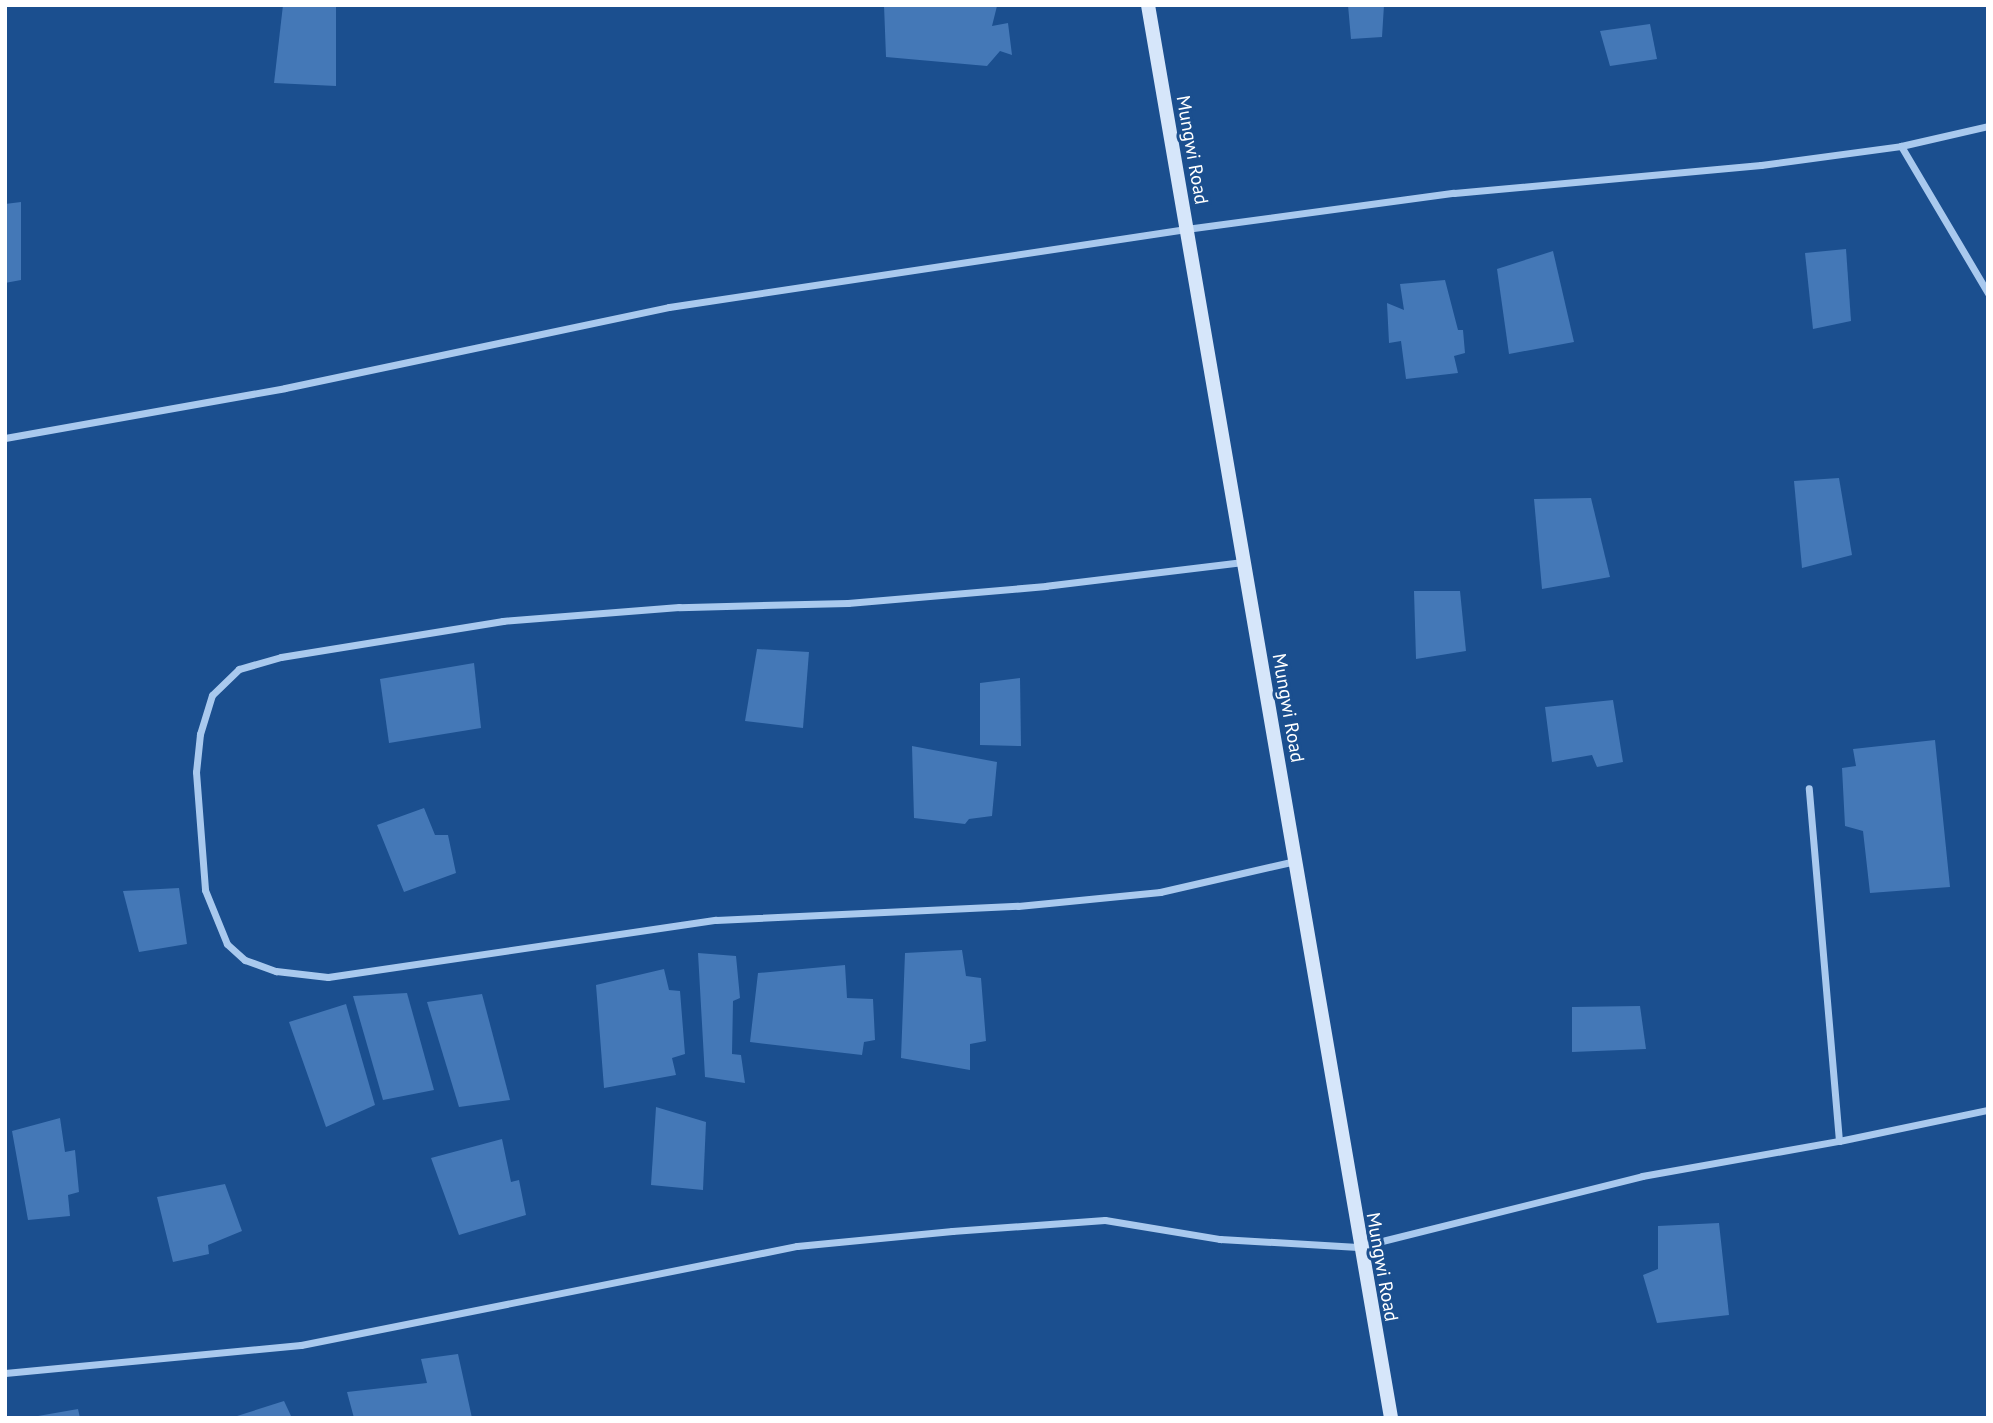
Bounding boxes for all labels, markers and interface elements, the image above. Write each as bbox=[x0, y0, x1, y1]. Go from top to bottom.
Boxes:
street label: Mungwi Road bbox=[1171, 94, 1213, 206]
street label: Mungwi Road bbox=[1267, 652, 1309, 764]
street label: Mungwi Road bbox=[1361, 1211, 1403, 1323]

